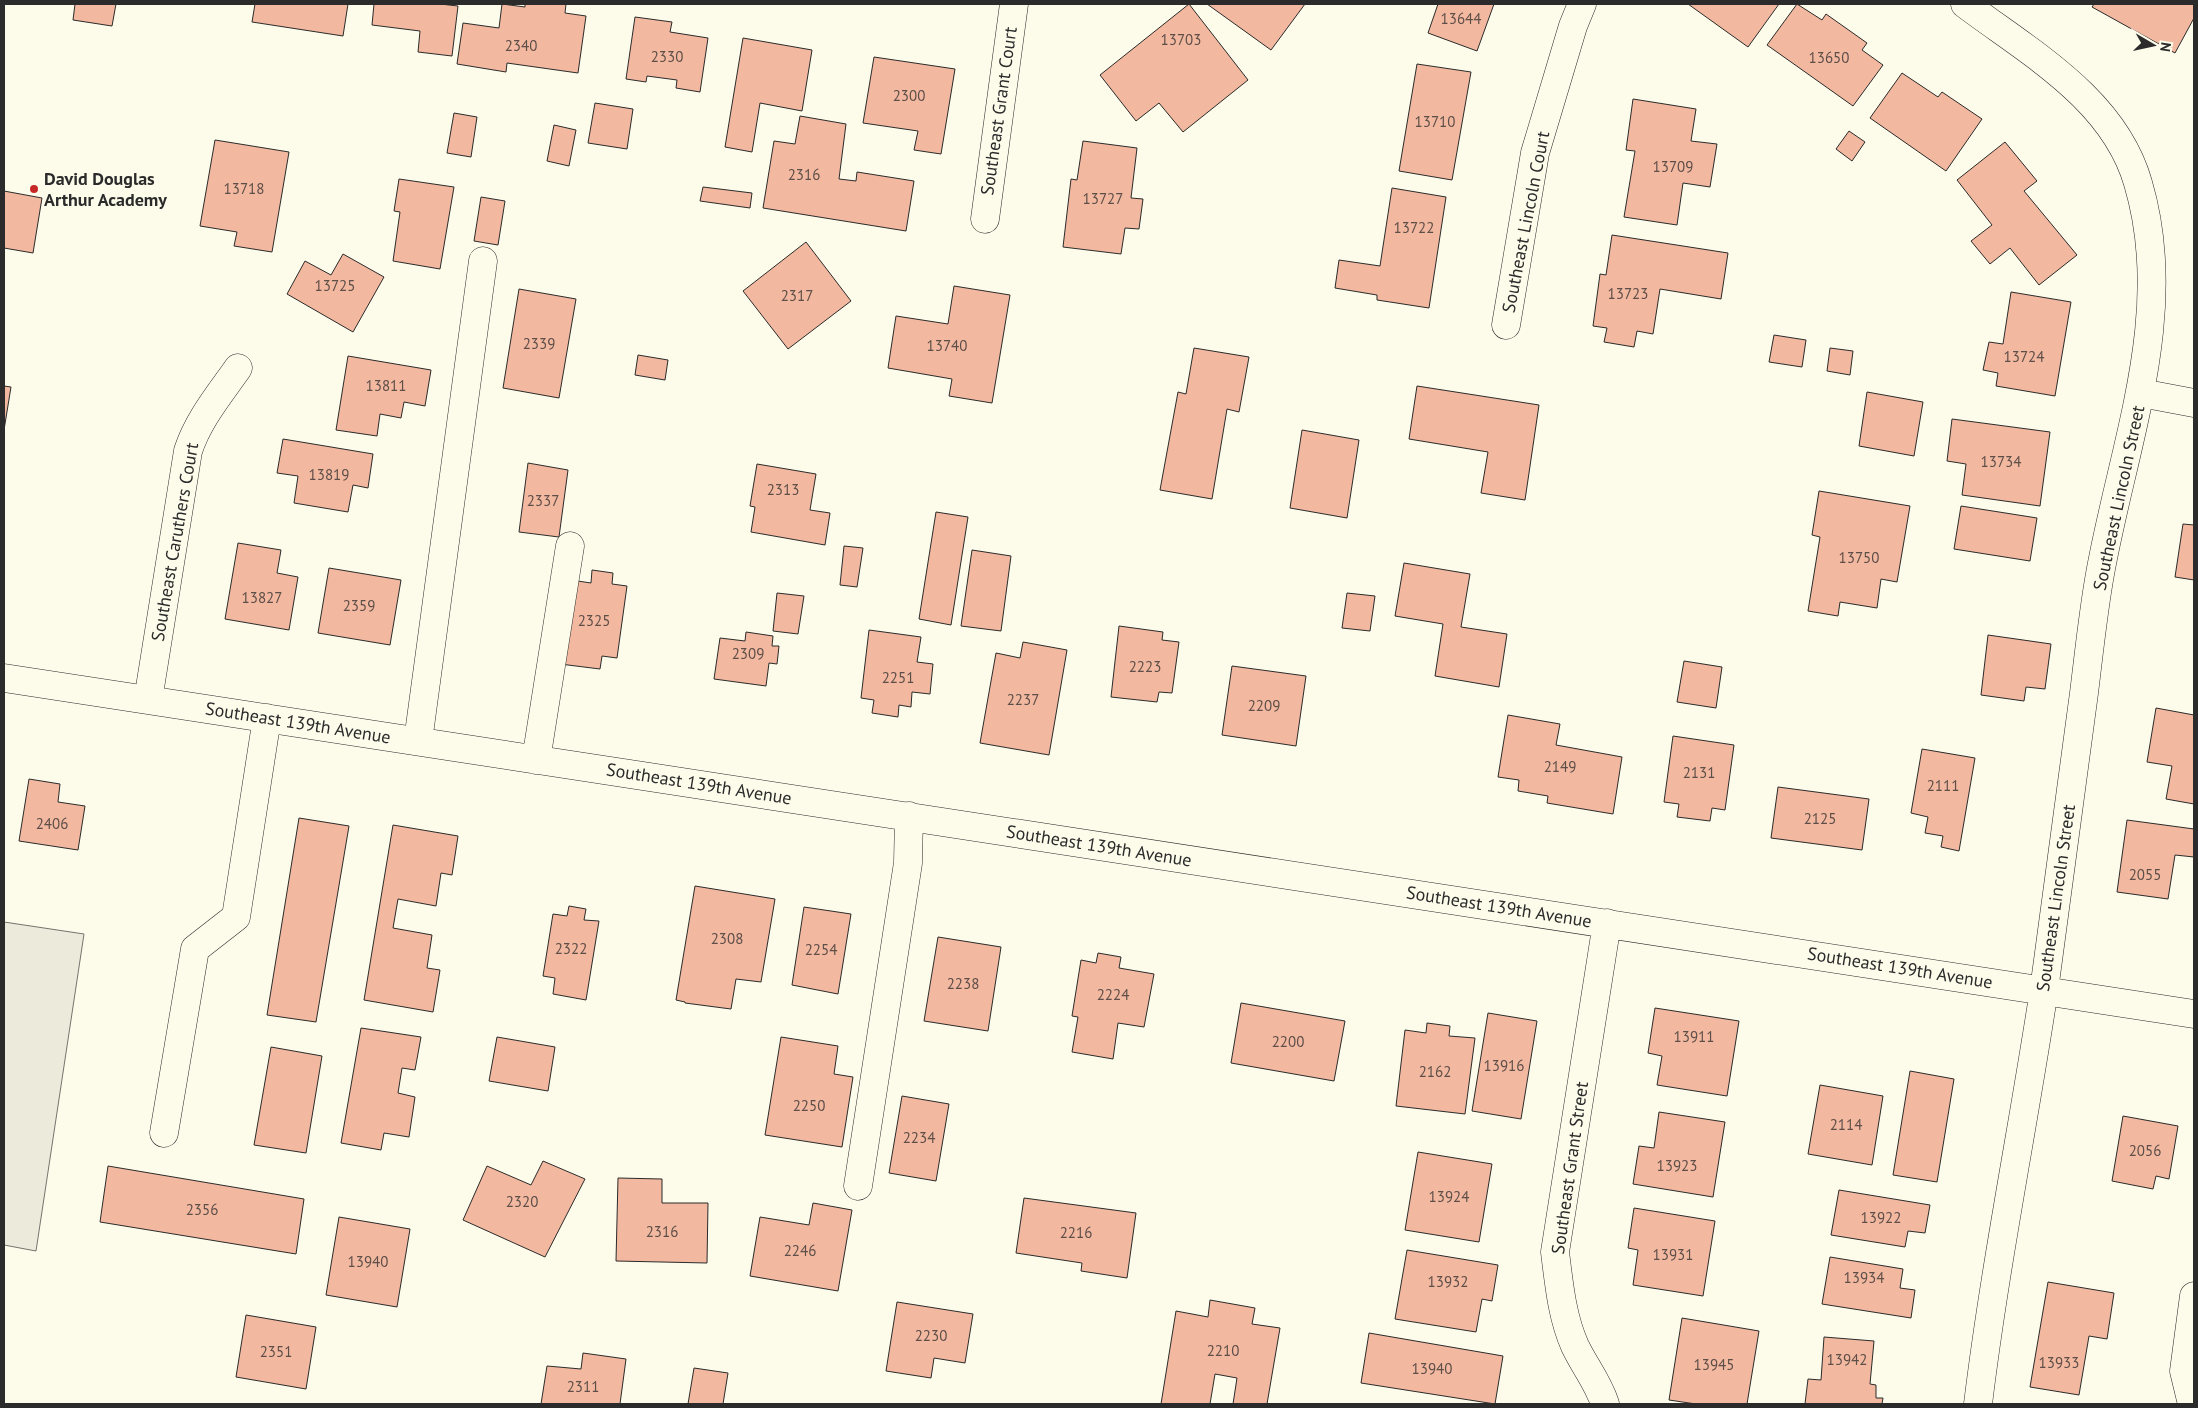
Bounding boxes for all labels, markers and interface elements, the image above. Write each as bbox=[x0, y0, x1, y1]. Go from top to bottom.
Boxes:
house number: 13644 bbox=[1441, 9, 1481, 28]
north arrow bbox=[2128, 20, 2178, 70]
street label: Southeast Grant Court bbox=[975, 25, 1022, 197]
house number: 13703 bbox=[1161, 30, 1201, 49]
house number: 2340 bbox=[505, 36, 537, 55]
text: N bbox=[2156, 41, 2175, 53]
house number: 2330 bbox=[651, 47, 683, 66]
house number: 13650 bbox=[1809, 48, 1849, 67]
house number: 2300 bbox=[893, 86, 925, 105]
house number: 13710 bbox=[1415, 112, 1455, 131]
street label: Southeast Lincoln Court bbox=[1497, 129, 1554, 315]
house number: 13709 bbox=[1653, 157, 1693, 176]
house number: 2316 bbox=[788, 165, 820, 184]
place label: David Douglas Arthur Academy bbox=[44, 167, 167, 211]
house number: 13718 bbox=[224, 179, 264, 198]
marker: David Douglas Arthur Academy bbox=[28, 183, 40, 195]
house number: 13727 bbox=[1083, 189, 1123, 208]
house number: 13722 bbox=[1394, 218, 1434, 237]
house number: 13725 bbox=[315, 276, 355, 295]
house number: 13723 bbox=[1608, 284, 1648, 303]
house number: 2317 bbox=[781, 286, 813, 305]
house number: 2339 bbox=[523, 334, 555, 353]
house number: 13740 bbox=[927, 336, 967, 355]
house number: 13724 bbox=[2004, 347, 2044, 366]
house number: 13811 bbox=[366, 376, 406, 395]
street label: Southeast Lincoln Street bbox=[2088, 403, 2149, 593]
street label: Southeast Caruthers Court bbox=[146, 441, 203, 643]
house number: 13734 bbox=[1981, 452, 2021, 471]
house number: 13819 bbox=[309, 465, 349, 484]
house number: 2313 bbox=[767, 480, 799, 499]
house number: 2337 bbox=[527, 491, 559, 510]
house number: 13750 bbox=[1839, 548, 1879, 567]
house number: 13827 bbox=[242, 588, 282, 607]
house number: 2359 bbox=[343, 596, 375, 615]
house number: 2325 bbox=[578, 611, 610, 630]
house number: 2309 bbox=[732, 644, 764, 663]
house number: 2223 bbox=[1129, 657, 1161, 676]
house number: 2251 bbox=[882, 668, 914, 687]
house number: 2237 bbox=[1007, 690, 1039, 709]
house number: 2209 bbox=[1248, 696, 1280, 715]
street label: Southeast 139th Avenue bbox=[204, 697, 392, 749]
house number: 2149 bbox=[1544, 757, 1576, 776]
street label: Southeast 139th Avenue bbox=[605, 758, 793, 810]
house number: 2131 bbox=[1683, 763, 1715, 782]
house number: 2111 bbox=[1927, 776, 1959, 795]
street label: Southeast Lincoln Street bbox=[2031, 803, 2080, 993]
house number: 2125 bbox=[1804, 809, 1836, 828]
house number: 2406 bbox=[36, 814, 68, 833]
street label: Southeast 139th Avenue bbox=[1005, 820, 1193, 872]
house number: 2055 bbox=[2129, 865, 2161, 884]
street label: Southeast 139th Avenue bbox=[1405, 881, 1593, 933]
house number: 2308 bbox=[711, 929, 743, 948]
house number: 2322 bbox=[555, 939, 587, 958]
house number: 2254 bbox=[805, 940, 837, 959]
street label: Southeast 139th Avenue bbox=[1806, 942, 1994, 994]
house number: 2238 bbox=[947, 974, 979, 993]
house number: 2224 bbox=[1097, 985, 1129, 1004]
house number: 13911 bbox=[1674, 1027, 1714, 1046]
house number: 2200 bbox=[1272, 1032, 1304, 1051]
house number: 13916 bbox=[1484, 1056, 1524, 1075]
house number: 2162 bbox=[1419, 1062, 1451, 1081]
street label: Southeast Grant Street bbox=[1546, 1080, 1593, 1256]
house number: 2250 bbox=[793, 1096, 825, 1115]
house number: 2114 bbox=[1830, 1115, 1862, 1134]
house number: 2234 bbox=[903, 1128, 935, 1147]
house number: 2056 bbox=[2129, 1141, 2161, 1160]
house number: 13923 bbox=[1657, 1156, 1697, 1175]
house number: 13924 bbox=[1429, 1187, 1469, 1206]
house number: 2320 bbox=[506, 1192, 538, 1211]
house number: 2356 bbox=[186, 1200, 218, 1219]
house number: 13922 bbox=[1861, 1208, 1901, 1227]
house number: 2316 bbox=[646, 1222, 678, 1241]
house number: 2216 bbox=[1060, 1223, 1092, 1242]
house number: 2246 bbox=[784, 1241, 816, 1260]
house number: 13931 bbox=[1653, 1245, 1693, 1264]
house number: 13940 bbox=[348, 1252, 388, 1271]
house number: 13934 bbox=[1844, 1268, 1884, 1287]
house number: 13932 bbox=[1428, 1272, 1468, 1291]
house number: 2230 bbox=[915, 1326, 947, 1345]
house number: 2210 bbox=[1207, 1341, 1239, 1360]
house number: 2351 bbox=[260, 1342, 292, 1361]
house number: 13942 bbox=[1827, 1350, 1867, 1369]
house number: 13933 bbox=[2039, 1353, 2079, 1372]
house number: 13945 bbox=[1694, 1355, 1734, 1374]
house number: 13940 bbox=[1412, 1359, 1452, 1378]
house number: 2311 bbox=[567, 1377, 599, 1396]

